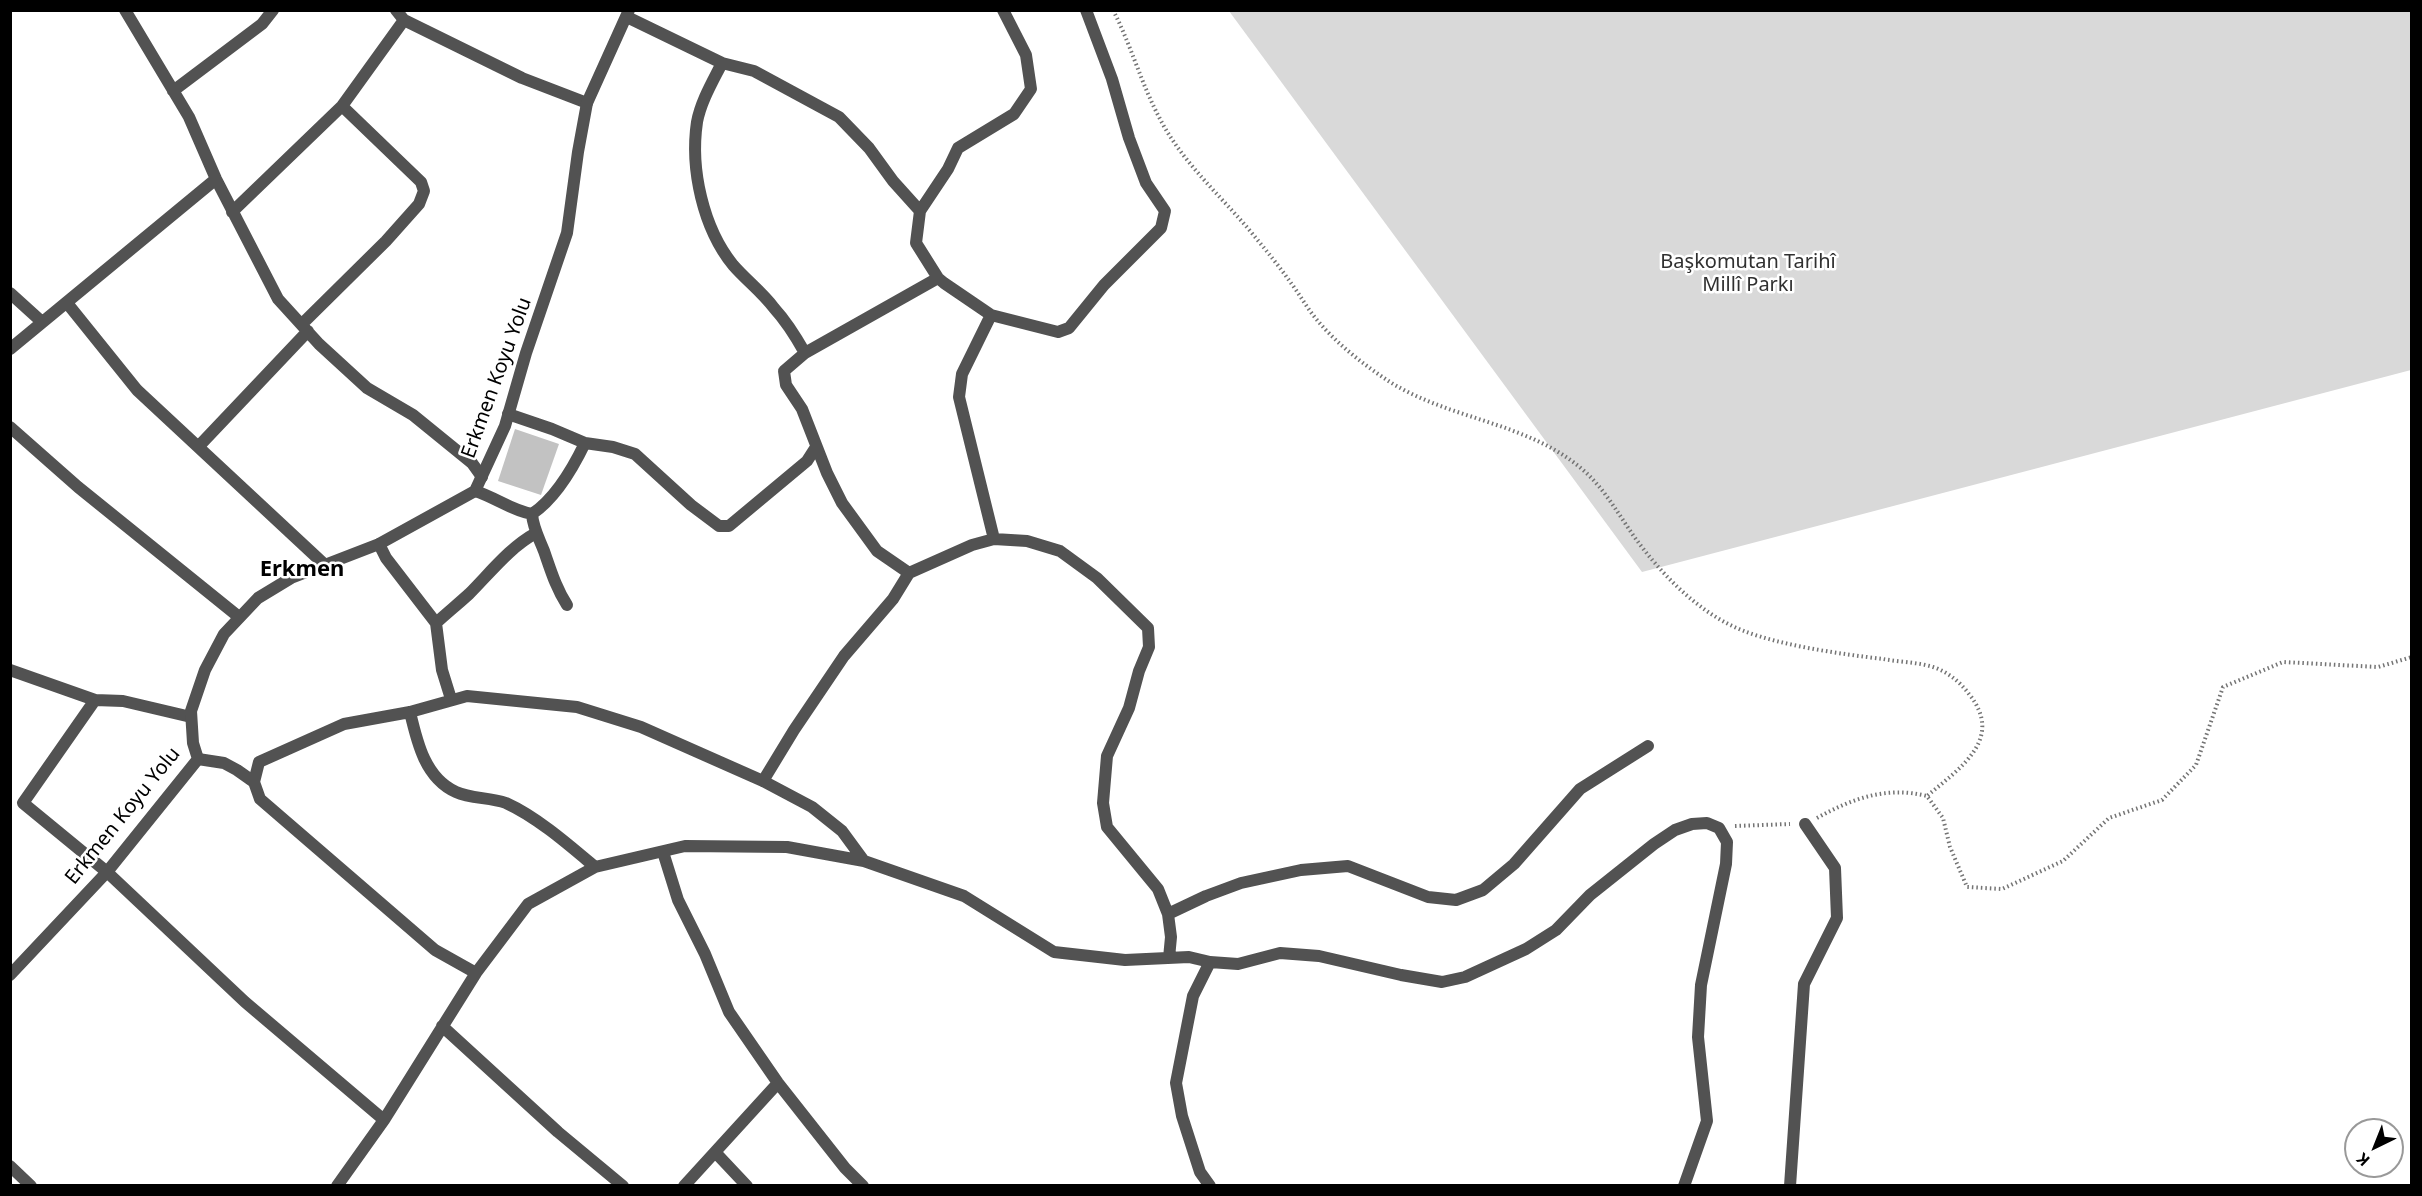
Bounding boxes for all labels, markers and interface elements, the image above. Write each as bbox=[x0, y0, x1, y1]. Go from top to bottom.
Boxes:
park label: Başkomutan Tarihî Millî Parkı bbox=[1660, 250, 1836, 297]
street label: Erkmen Koyu Yolu bbox=[457, 294, 537, 462]
district label: Erkmen bbox=[260, 557, 344, 583]
street label: Erkmen Koyu Yolu bbox=[60, 743, 186, 889]
north arrow bbox=[2344, 1118, 2404, 1178]
text: K bbox=[2352, 1148, 2374, 1171]

